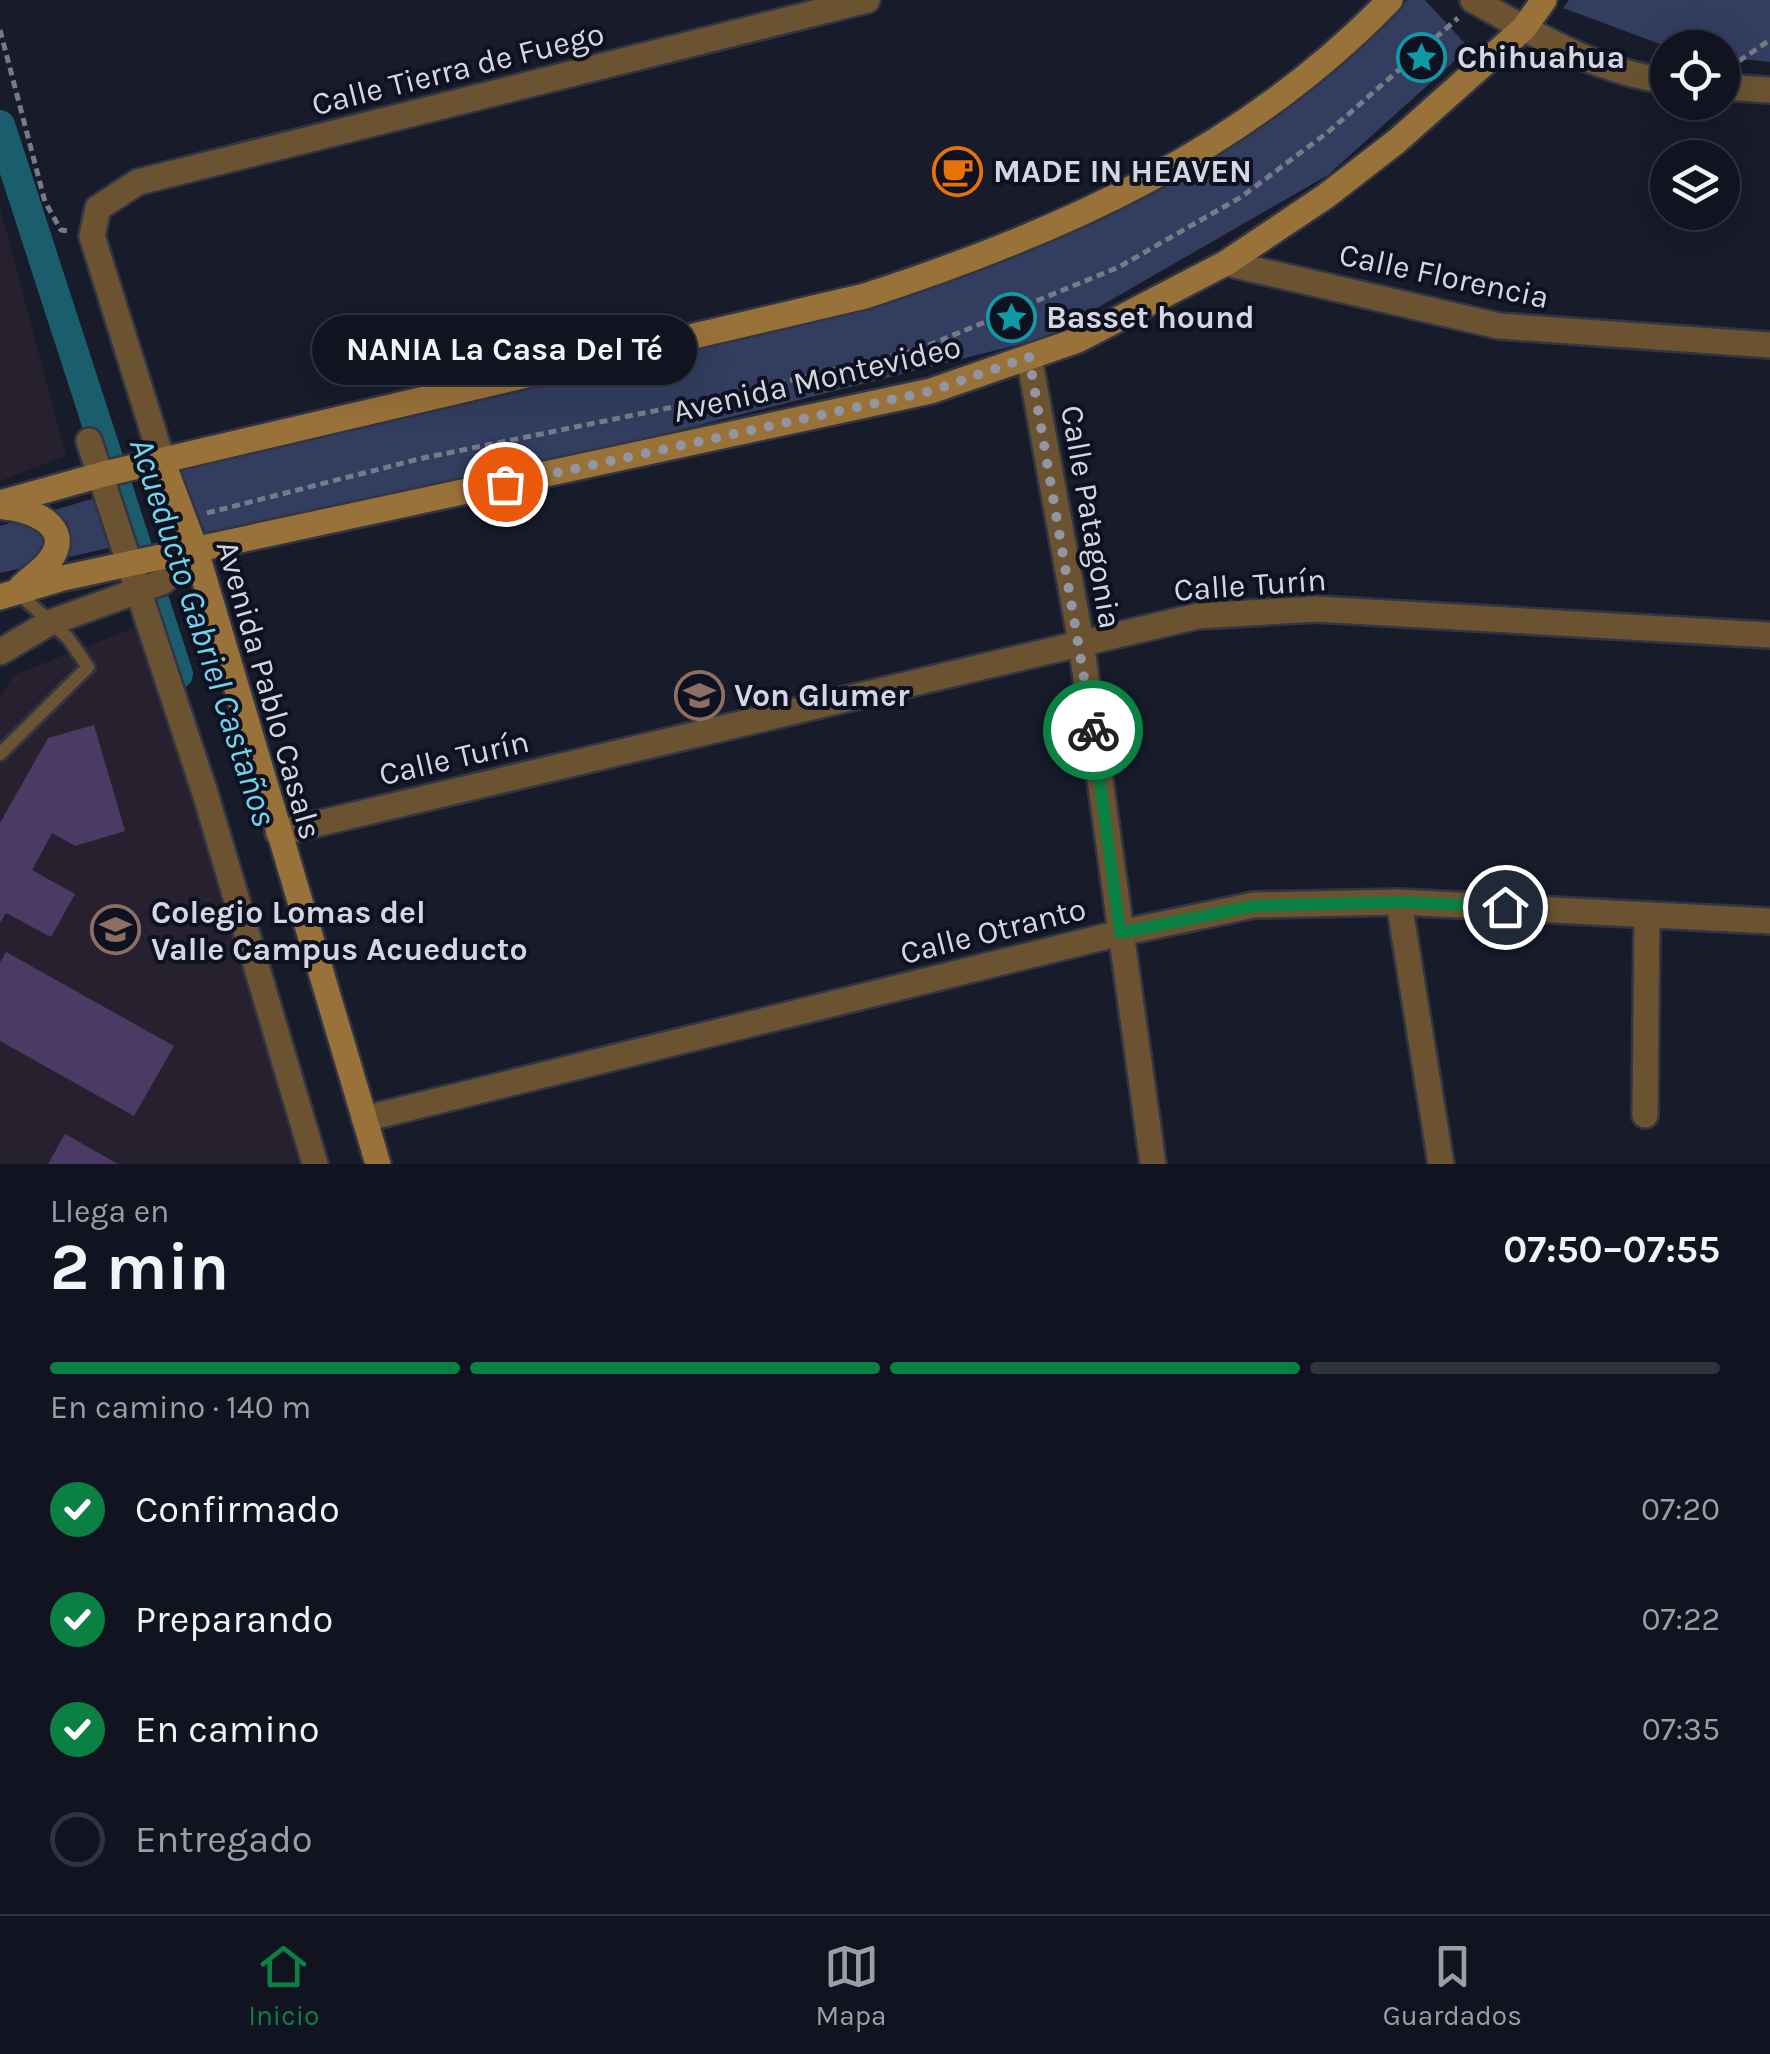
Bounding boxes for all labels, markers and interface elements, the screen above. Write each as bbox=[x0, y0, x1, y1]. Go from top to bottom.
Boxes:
street label: Calle Tierra de Fuego bbox=[308, 15, 608, 123]
map controls bbox=[1650, 30, 1740, 230]
button: locate bbox=[1650, 30, 1740, 120]
place icon: Chihuahua bbox=[1396, 31, 1448, 83]
place label: Chihuahua bbox=[1457, 39, 1625, 76]
button: layers bbox=[1650, 140, 1740, 230]
cafe icon: MADE IN HEAVEN bbox=[932, 145, 984, 197]
place label: MADE IN HEAVEN bbox=[993, 153, 1252, 190]
street label: Calle Florencia bbox=[1336, 236, 1552, 316]
place icon: Basset hound bbox=[985, 291, 1037, 343]
place label: Basset hound bbox=[1046, 299, 1255, 336]
callout: NANIA La Casa Del Té bbox=[312, 314, 698, 384]
street label: Avenida Montevideo bbox=[670, 328, 964, 430]
text: NANIA La Casa Del Té bbox=[346, 331, 663, 368]
street label: Calle Patagonia bbox=[1053, 402, 1129, 632]
water label: Acueducto Gabriel Castaños bbox=[121, 433, 285, 831]
pin bbox=[463, 442, 548, 527]
icon: bag bbox=[478, 457, 533, 512]
street label: Avenida Pablo Casals bbox=[209, 536, 329, 844]
street label: Calle Turín bbox=[1172, 561, 1328, 609]
school or university icon: Von Glumer bbox=[673, 669, 725, 721]
place label: Von Glumer bbox=[734, 677, 910, 714]
courier bbox=[1043, 680, 1143, 780]
icon: bike bbox=[1066, 703, 1121, 758]
street label: Calle Turín bbox=[375, 723, 533, 793]
pin bbox=[1463, 865, 1548, 950]
icon: home bbox=[1478, 880, 1533, 935]
street label: Calle Otranto bbox=[896, 890, 1090, 972]
place label: Colegio Lomas del Valle Campus Acueducto bbox=[151, 894, 528, 968]
school or university icon: Colegio Lomas del Valle Campus Acueducto bbox=[90, 904, 142, 956]
text: Llega en bbox=[50, 1193, 169, 1230]
text: 07:50–07:55 bbox=[1503, 1227, 1720, 1272]
text: 2 min bbox=[50, 1229, 229, 1305]
text: En camino · 140 m bbox=[50, 1389, 311, 1426]
icon: check bbox=[50, 1482, 105, 1537]
text: Confirmado bbox=[135, 1487, 340, 1532]
text: 07:20 bbox=[1641, 1491, 1720, 1528]
icon: check bbox=[50, 1592, 105, 1647]
text: Preparando bbox=[135, 1597, 333, 1642]
text: 07:22 bbox=[1642, 1601, 1720, 1638]
icon: check bbox=[50, 1702, 105, 1757]
text: En camino bbox=[135, 1707, 319, 1752]
text: 07:35 bbox=[1642, 1711, 1720, 1748]
text: Entregado bbox=[135, 1817, 312, 1862]
tab: Inicio bbox=[248, 1939, 319, 2032]
tab: Mapa bbox=[816, 1939, 886, 2032]
tab: Guardados bbox=[1383, 1939, 1522, 2032]

